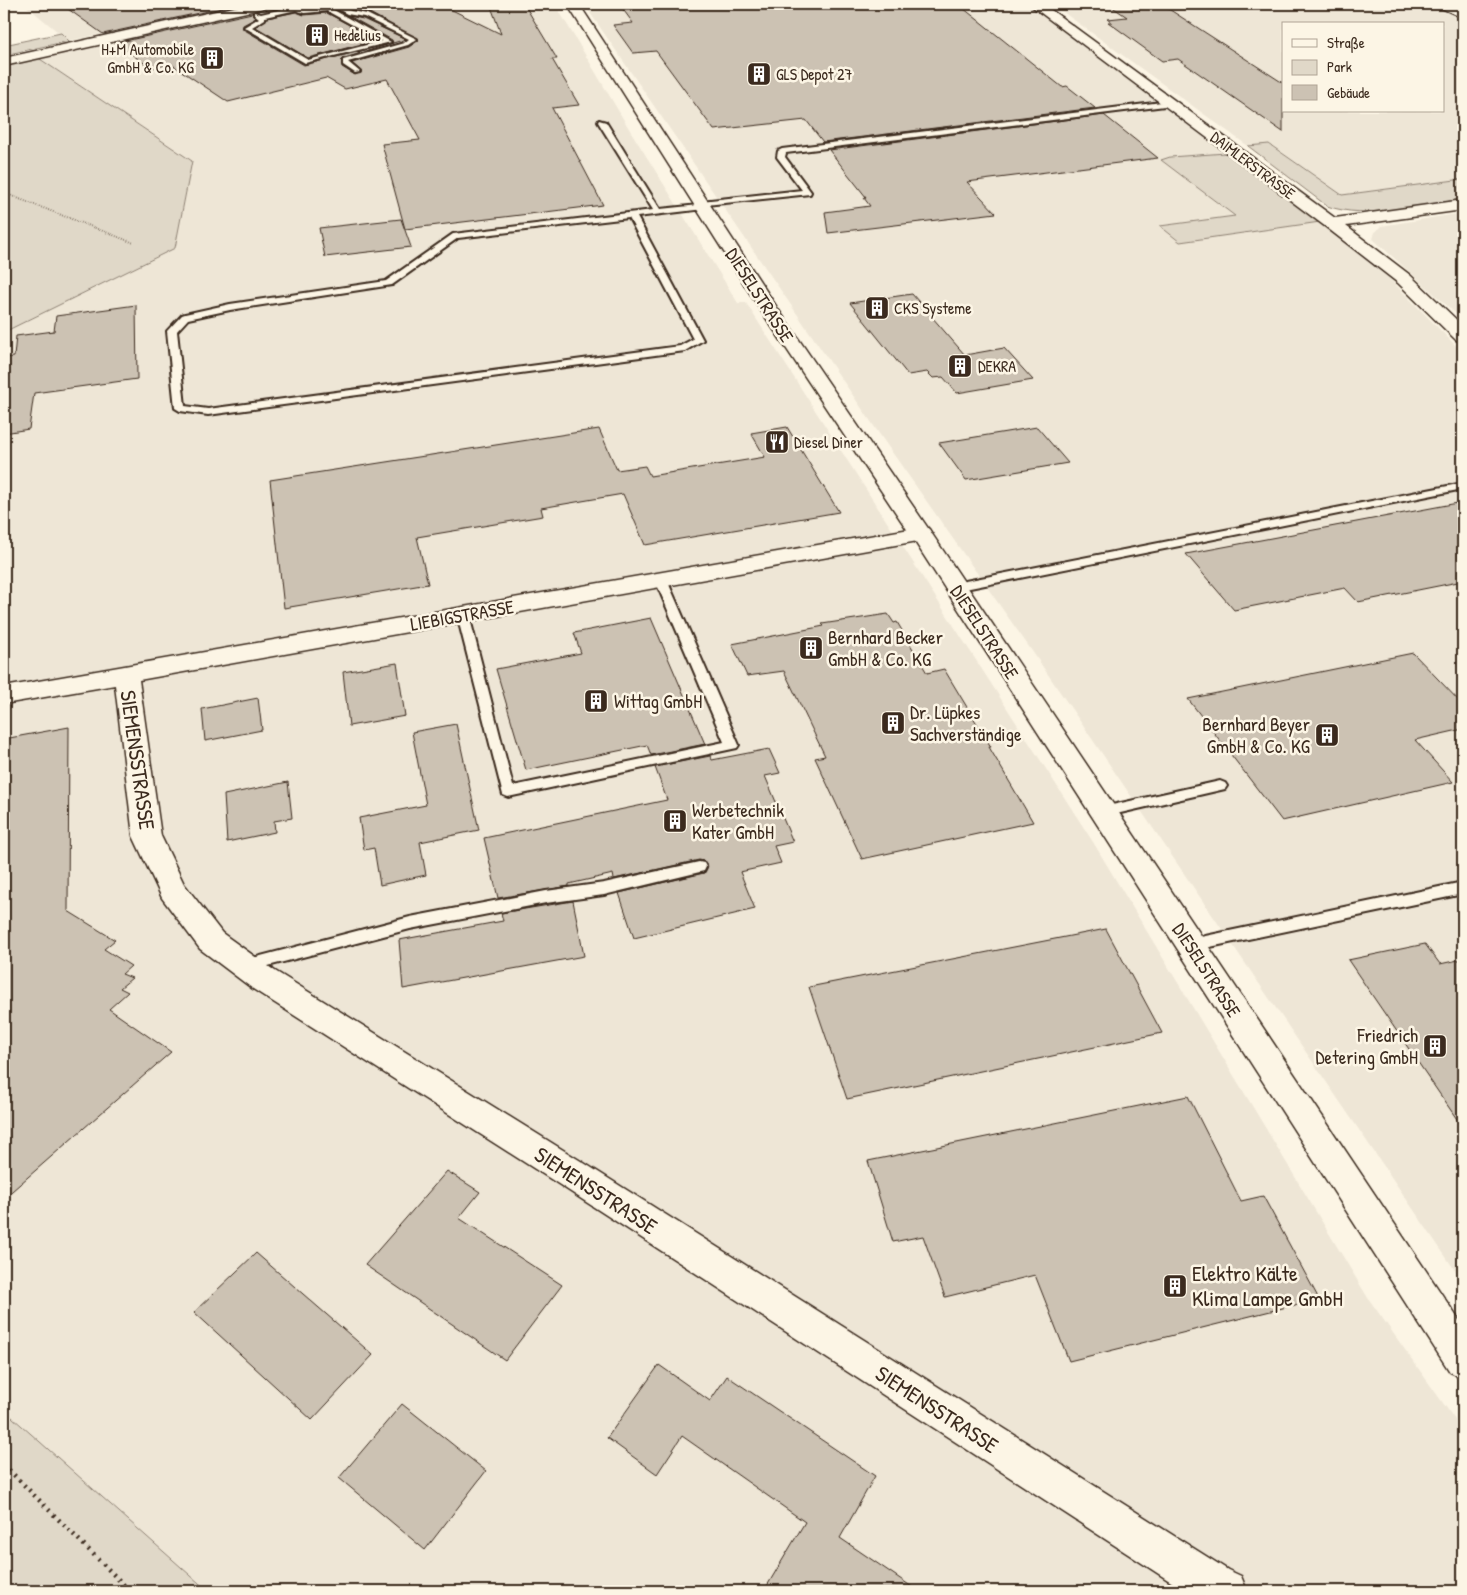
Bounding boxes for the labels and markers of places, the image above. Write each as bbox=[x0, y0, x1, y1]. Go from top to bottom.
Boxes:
building icon: Hedelius bbox=[304, 22, 330, 48]
place label: Hedelius bbox=[334, 24, 381, 46]
place label: H+M Automobile GmbH & Co. KG bbox=[101, 38, 195, 78]
building icon: H+M Automobile GmbH & Co. KG bbox=[199, 45, 225, 71]
building icon: GLS Depot 27 bbox=[746, 61, 772, 87]
place label: GLS Depot 27 bbox=[776, 63, 853, 85]
building icon: CKS Systeme bbox=[864, 295, 890, 321]
place label: CKS Systeme bbox=[894, 297, 972, 319]
building icon: DEKRA bbox=[947, 353, 973, 379]
place label: DEKRA bbox=[978, 355, 1016, 377]
restaurant icon: Diesel Diner bbox=[764, 429, 790, 455]
place label: Diesel Diner bbox=[794, 431, 863, 453]
place label: Bernhard Becker GmbH & Co. KG bbox=[828, 624, 944, 672]
building icon: Bernhard Becker GmbH & Co. KG bbox=[798, 635, 824, 661]
building icon: Wittag GmbH bbox=[583, 688, 609, 714]
place label: Wittag GmbH bbox=[614, 688, 702, 714]
place label: Dr. Lüpkes Sachverständige bbox=[910, 699, 1022, 747]
building icon: Dr. Lüpkes Sachverständige bbox=[880, 710, 906, 736]
place label: Bernhard Beyer GmbH & Co. KG bbox=[1202, 711, 1311, 759]
building icon: Bernhard Beyer GmbH & Co. KG bbox=[1314, 722, 1340, 748]
place label: Werbetechnik Kater GmbH bbox=[692, 797, 784, 845]
building icon: Werbetechnik Kater GmbH bbox=[662, 808, 688, 834]
place label: Friedrich Detering GmbH bbox=[1316, 1022, 1418, 1070]
building icon: Friedrich Detering GmbH bbox=[1422, 1033, 1448, 1059]
place label: Elektro Kälte Klima Lampe GmbH bbox=[1192, 1258, 1343, 1313]
building icon: Elektro Kälte Klima Lampe GmbH bbox=[1162, 1273, 1188, 1299]

